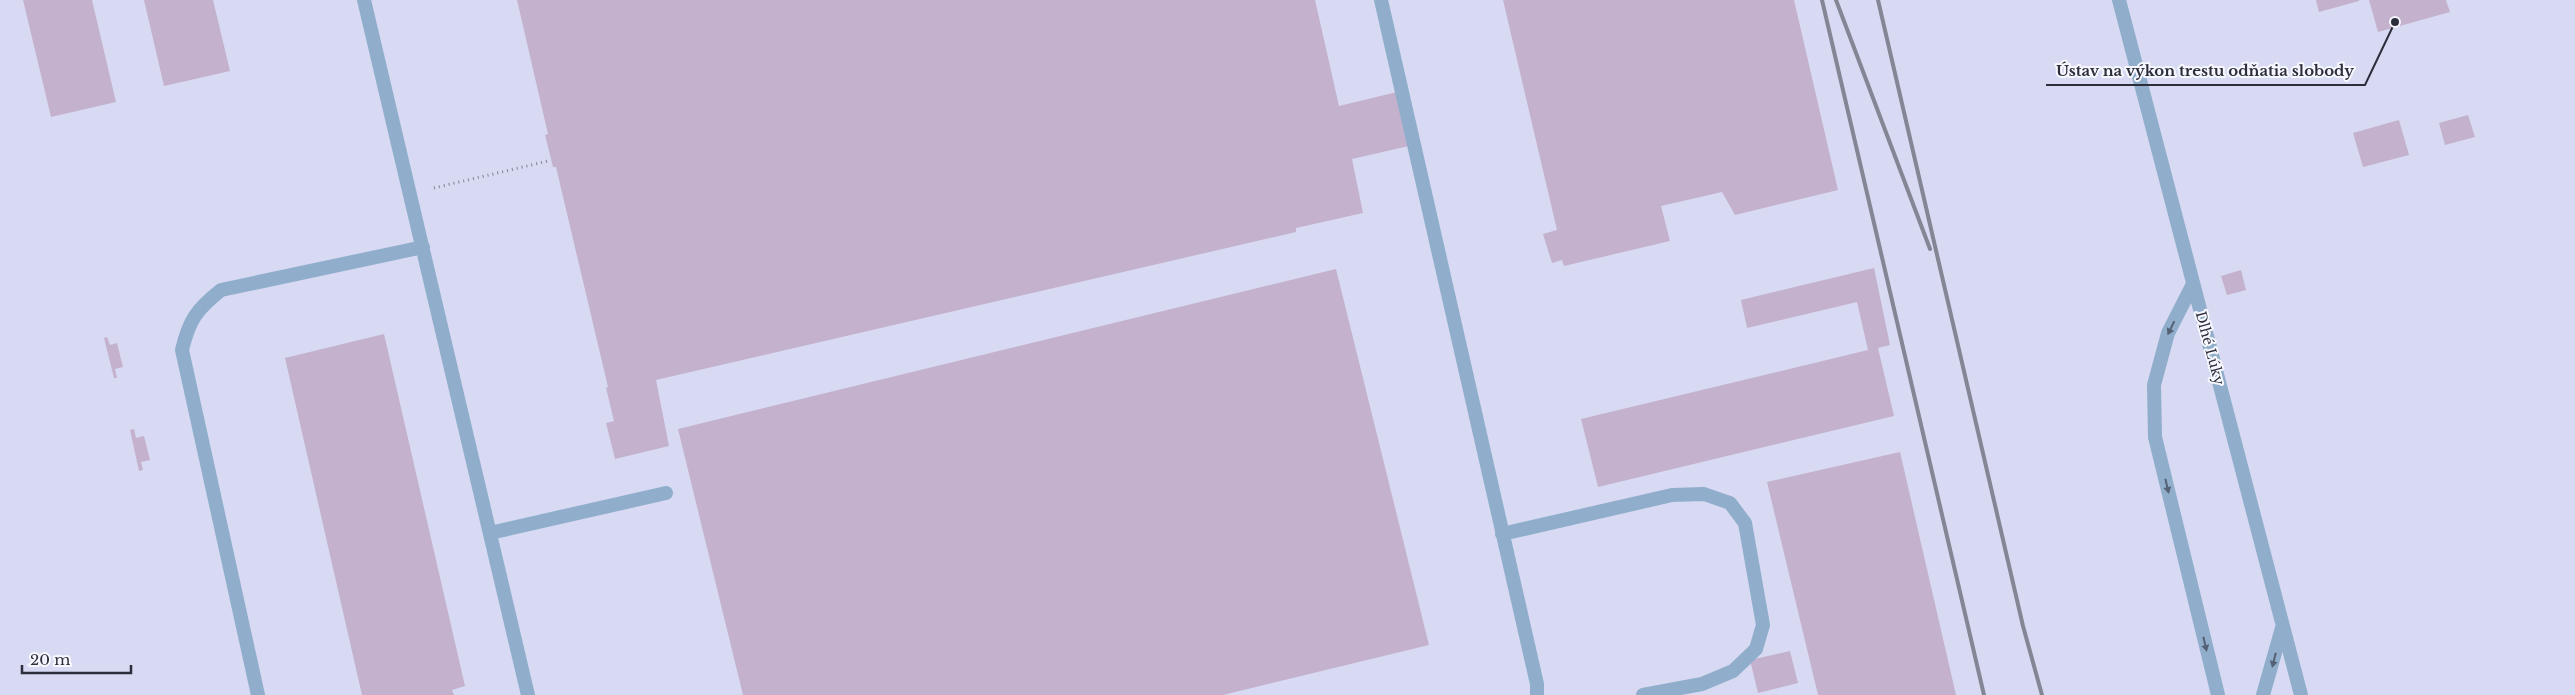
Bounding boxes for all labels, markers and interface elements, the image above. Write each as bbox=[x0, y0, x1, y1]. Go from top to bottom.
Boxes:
callout: Ústav na výkon trestu odňatia slobody bbox=[2046, 55, 2365, 85]
text: Ústav na výkon trestu odňatia slobody bbox=[2056, 61, 2354, 80]
street label: Dlhé Lúky bbox=[2192, 309, 2228, 387]
one-way arrow bbox=[2167, 320, 2175, 335]
one-way arrow bbox=[2163, 479, 2171, 494]
one-way arrow bbox=[2201, 637, 2209, 652]
scale bar bbox=[22, 642, 131, 674]
text: 20 m bbox=[30, 650, 70, 669]
one-way arrow bbox=[2270, 653, 2278, 668]

